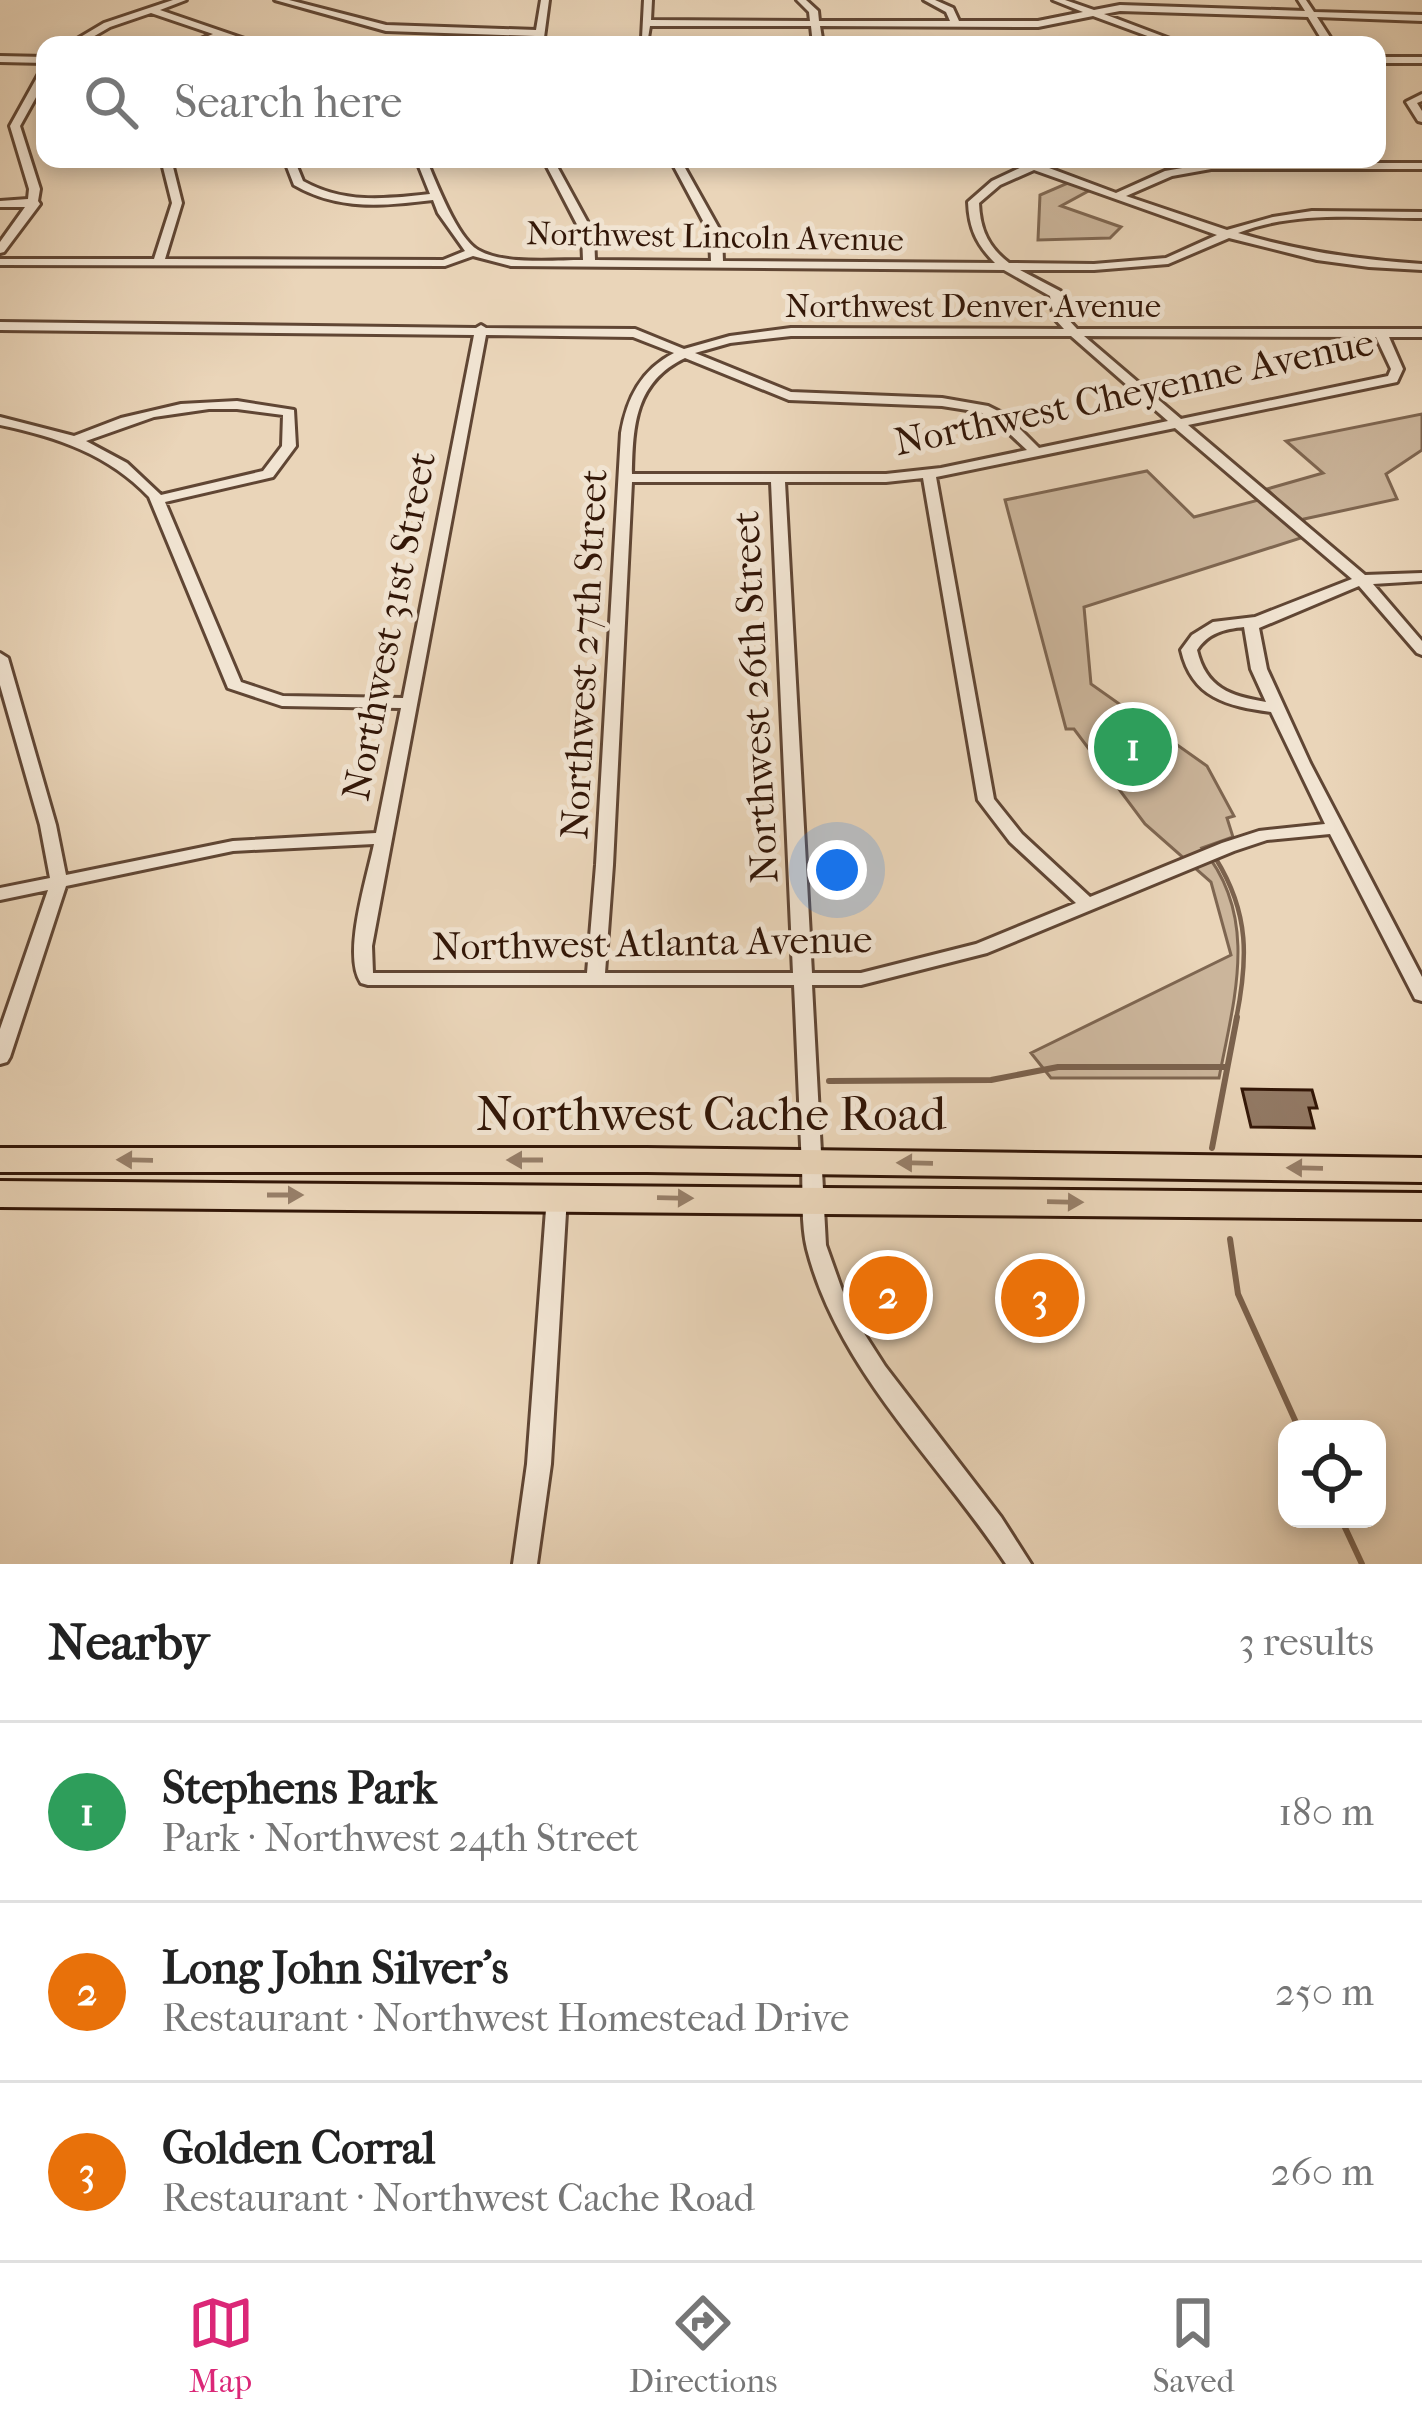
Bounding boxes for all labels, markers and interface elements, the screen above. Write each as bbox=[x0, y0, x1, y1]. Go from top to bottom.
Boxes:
search box bbox=[36, 36, 1386, 168]
icon: search bbox=[78, 69, 144, 135]
text: Search here bbox=[174, 76, 402, 129]
street label: Northwest Lincoln Avenue bbox=[526, 214, 904, 260]
street label: Northwest Denver Avenue bbox=[785, 287, 1161, 326]
street label: Northwest Cheyenne Avenue bbox=[890, 319, 1378, 465]
street label: Northwest 31st Street bbox=[333, 448, 445, 804]
street label: Northwest 27th Street bbox=[551, 468, 617, 840]
street label: Northwest 26th Street bbox=[722, 510, 788, 884]
pin: 1 bbox=[1094, 702, 1172, 792]
your location bbox=[807, 840, 867, 900]
street label: Northwest Atlanta Avenue bbox=[431, 916, 873, 970]
street label: Northwest Cache Road bbox=[476, 1086, 947, 1142]
one-way arrow bbox=[115, 1150, 153, 1170]
one-way arrow bbox=[505, 1150, 543, 1170]
one-way arrow bbox=[895, 1153, 933, 1173]
one-way arrow bbox=[1285, 1158, 1323, 1178]
one-way arrow bbox=[267, 1185, 305, 1205]
one-way arrow bbox=[657, 1188, 695, 1208]
one-way arrow bbox=[1047, 1192, 1085, 1212]
pin: 2 bbox=[849, 1250, 927, 1340]
pin: 3 bbox=[1001, 1253, 1079, 1343]
map controls bbox=[1278, 1420, 1386, 1528]
button: locate bbox=[1278, 1420, 1386, 1528]
text: Nearby bbox=[48, 1612, 209, 1672]
text: 3 results bbox=[1239, 1619, 1374, 1665]
text: Stephens Park bbox=[162, 1762, 437, 1815]
text: 1 bbox=[80, 1789, 94, 1835]
text: 180 m bbox=[1278, 1789, 1374, 1835]
text: Park · Northwest 24th Street bbox=[162, 1815, 639, 1861]
text: Long John Silver's bbox=[162, 1942, 508, 1995]
text: 2 bbox=[77, 1969, 97, 2015]
text: 250 m bbox=[1275, 1969, 1374, 2015]
text: Restaurant · Northwest Homestead Drive bbox=[162, 1995, 849, 2041]
text: Golden Corral bbox=[162, 2122, 435, 2175]
text: 3 bbox=[79, 2149, 95, 2195]
text: 260 m bbox=[1271, 2149, 1374, 2195]
text: Restaurant · Northwest Cache Road bbox=[162, 2175, 755, 2221]
tab: Map bbox=[188, 2290, 254, 2401]
tab: Directions bbox=[629, 2290, 777, 2401]
tab: Saved bbox=[1153, 2290, 1234, 2401]

